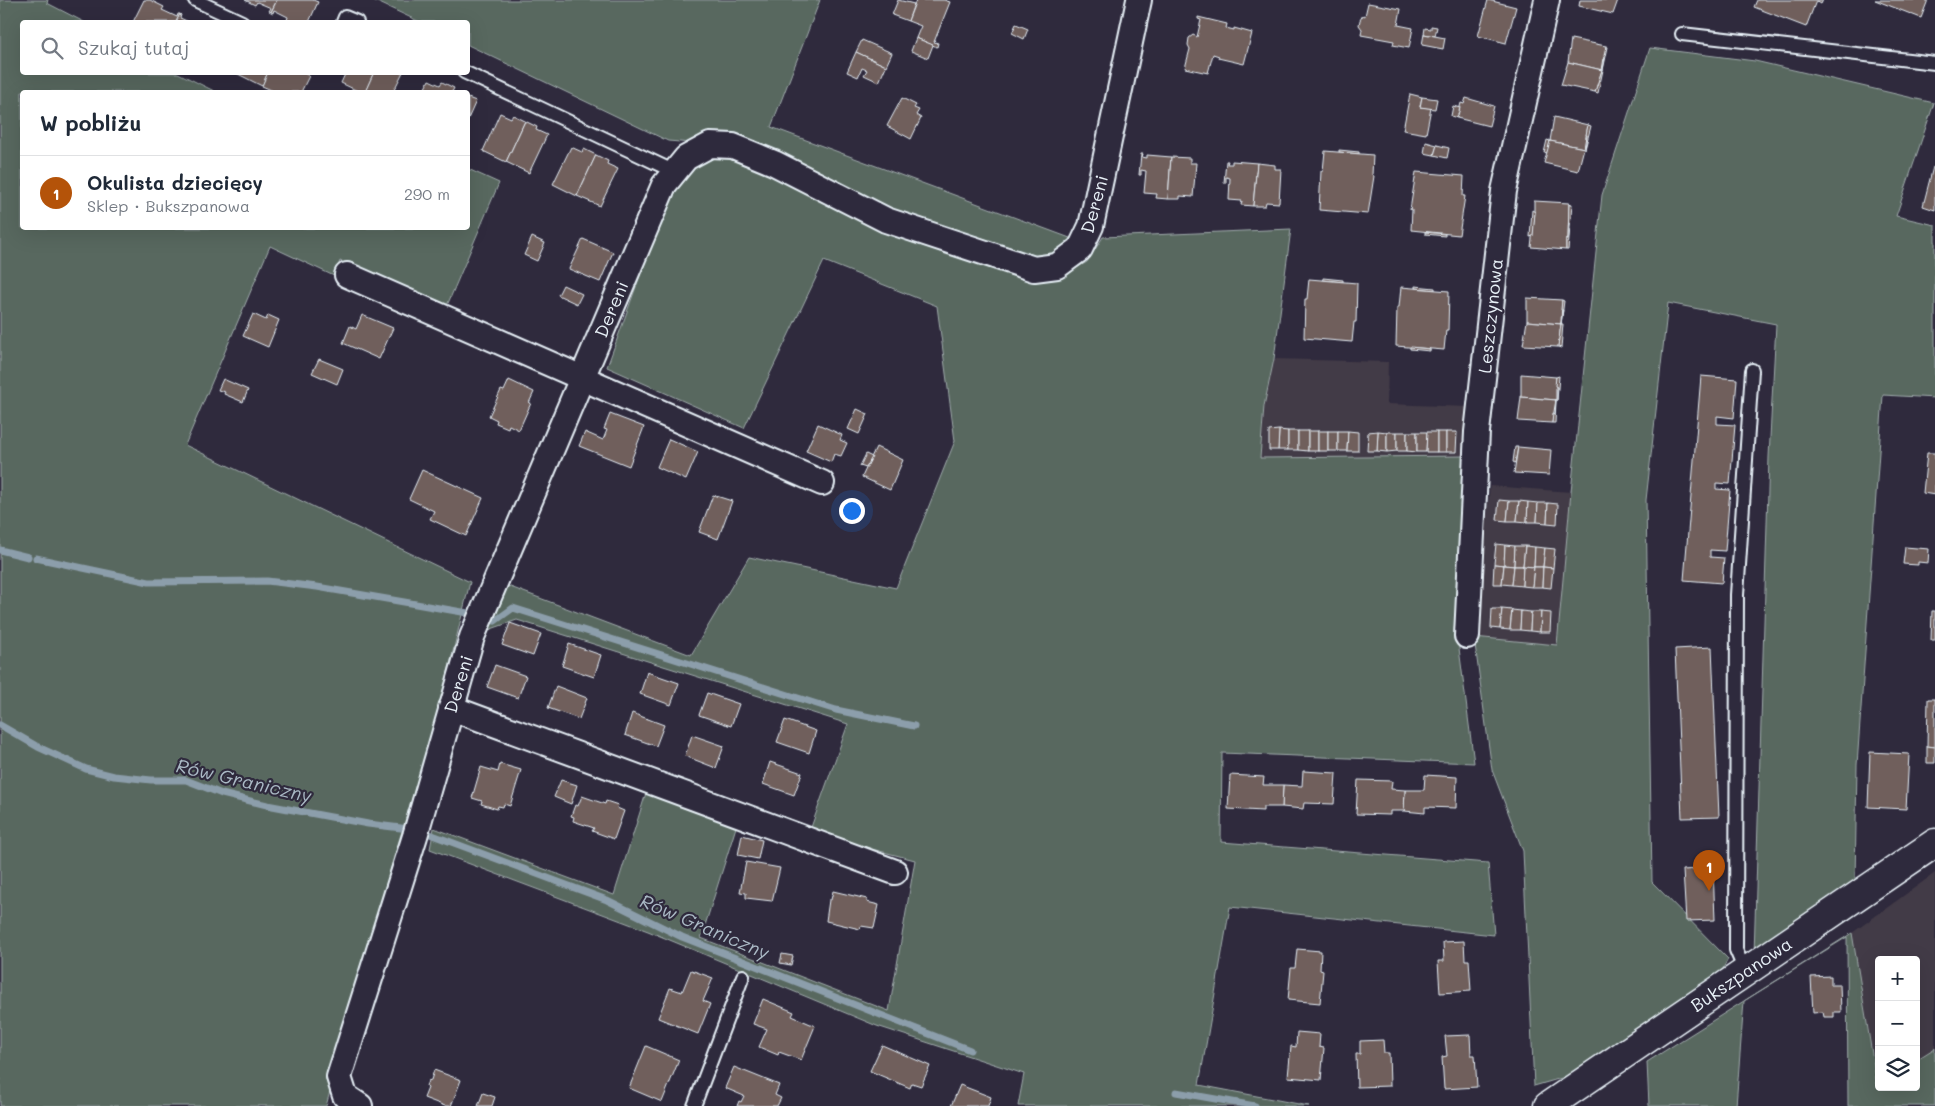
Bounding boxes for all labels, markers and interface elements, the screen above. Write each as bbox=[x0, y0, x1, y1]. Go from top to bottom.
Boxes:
search box bbox=[20, 20, 470, 75]
icon: search bbox=[38, 34, 66, 62]
text: Szukaj tutaj bbox=[78, 35, 189, 60]
text: W pobliżu bbox=[40, 109, 141, 136]
text: Okulista dziecięcy bbox=[87, 170, 263, 195]
street label: Dereni bbox=[1075, 172, 1113, 236]
text: 1 bbox=[52, 183, 60, 204]
text: 290 m bbox=[404, 183, 450, 204]
text: Sklep · Bukszpanowa bbox=[87, 195, 250, 216]
street label: Leszczynowa bbox=[1472, 257, 1508, 375]
street label: Dereni bbox=[588, 277, 634, 341]
your location bbox=[839, 498, 865, 524]
street label: Dereni bbox=[438, 652, 478, 716]
water label: Rów Graniczny bbox=[174, 752, 314, 808]
pin: 1 bbox=[1693, 850, 1725, 891]
water label: Rów Graniczny bbox=[636, 887, 774, 965]
street label: Bukszpanowa bbox=[1686, 931, 1796, 1017]
map controls bbox=[1875, 956, 1920, 1091]
button: + bbox=[1875, 956, 1920, 1001]
button: − bbox=[1875, 1001, 1920, 1046]
button: layers bbox=[1875, 1046, 1920, 1091]

